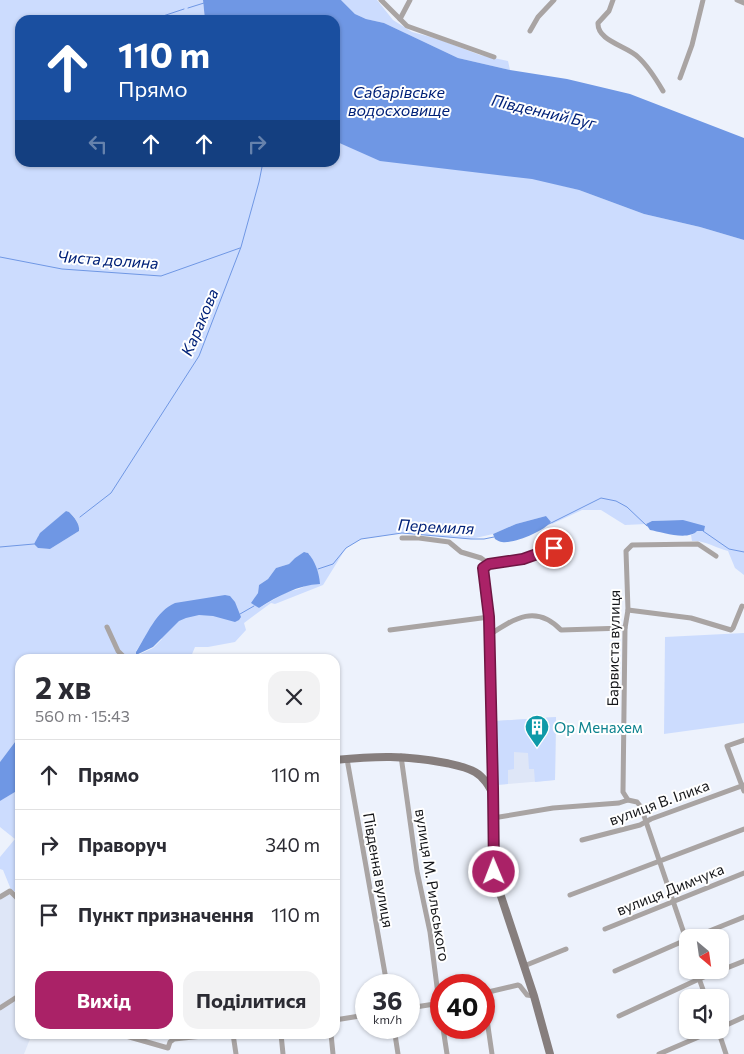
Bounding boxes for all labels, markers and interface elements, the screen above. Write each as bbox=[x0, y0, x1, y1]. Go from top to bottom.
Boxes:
text: 110 m bbox=[118, 32, 210, 75]
icon: ahead bbox=[35, 35, 100, 100]
text: Прямо bbox=[118, 75, 188, 102]
water label: Сабарівське водосховище bbox=[348, 82, 451, 119]
water label: Південний Буг bbox=[490, 90, 599, 133]
icon: left bbox=[84, 130, 112, 158]
icon: ahead bbox=[137, 130, 165, 158]
icon: ahead bbox=[190, 130, 218, 158]
icon: right bbox=[243, 130, 271, 158]
water label: Чиста долина bbox=[57, 246, 159, 272]
water label: Каракова bbox=[176, 286, 222, 358]
water label: Перемиля bbox=[397, 515, 475, 537]
pin bbox=[533, 527, 575, 569]
icon: arrive bbox=[540, 534, 568, 562]
street label: Барвиста вулиця bbox=[603, 590, 623, 706]
text: 2 хв bbox=[35, 668, 91, 705]
button: close bbox=[268, 671, 320, 723]
text: 560 m · 15:43 bbox=[35, 706, 130, 725]
building icon: Ор Менахем bbox=[524, 714, 550, 748]
place label: Ор Менахем bbox=[554, 718, 643, 736]
icon: ahead bbox=[35, 761, 63, 789]
text: Прямо bbox=[78, 763, 139, 786]
text: 110 m bbox=[271, 763, 320, 786]
street label: вулиця В. Ілика bbox=[606, 776, 712, 828]
street label: вулиця М. Рильського bbox=[412, 807, 454, 963]
street label: Південна вулиця bbox=[360, 811, 398, 929]
icon: right bbox=[35, 831, 63, 859]
text: Праворуч bbox=[78, 833, 167, 856]
text: 340 m bbox=[265, 833, 320, 856]
position arrow bbox=[467, 845, 519, 897]
street label: вулиця Димчука bbox=[614, 859, 726, 919]
icon: arrive bbox=[35, 901, 63, 929]
text: Пункт призначення bbox=[78, 903, 254, 926]
text: 110 m bbox=[271, 903, 320, 926]
north arrow bbox=[679, 929, 729, 979]
map controls bbox=[679, 929, 729, 1039]
button: Вихід bbox=[35, 971, 173, 1029]
button: Поділитися bbox=[183, 971, 320, 1029]
speed limit sign: 40 bbox=[430, 974, 495, 1039]
text: 36 bbox=[373, 985, 403, 1015]
button: sound bbox=[679, 989, 729, 1039]
text: km/h bbox=[373, 1012, 402, 1026]

